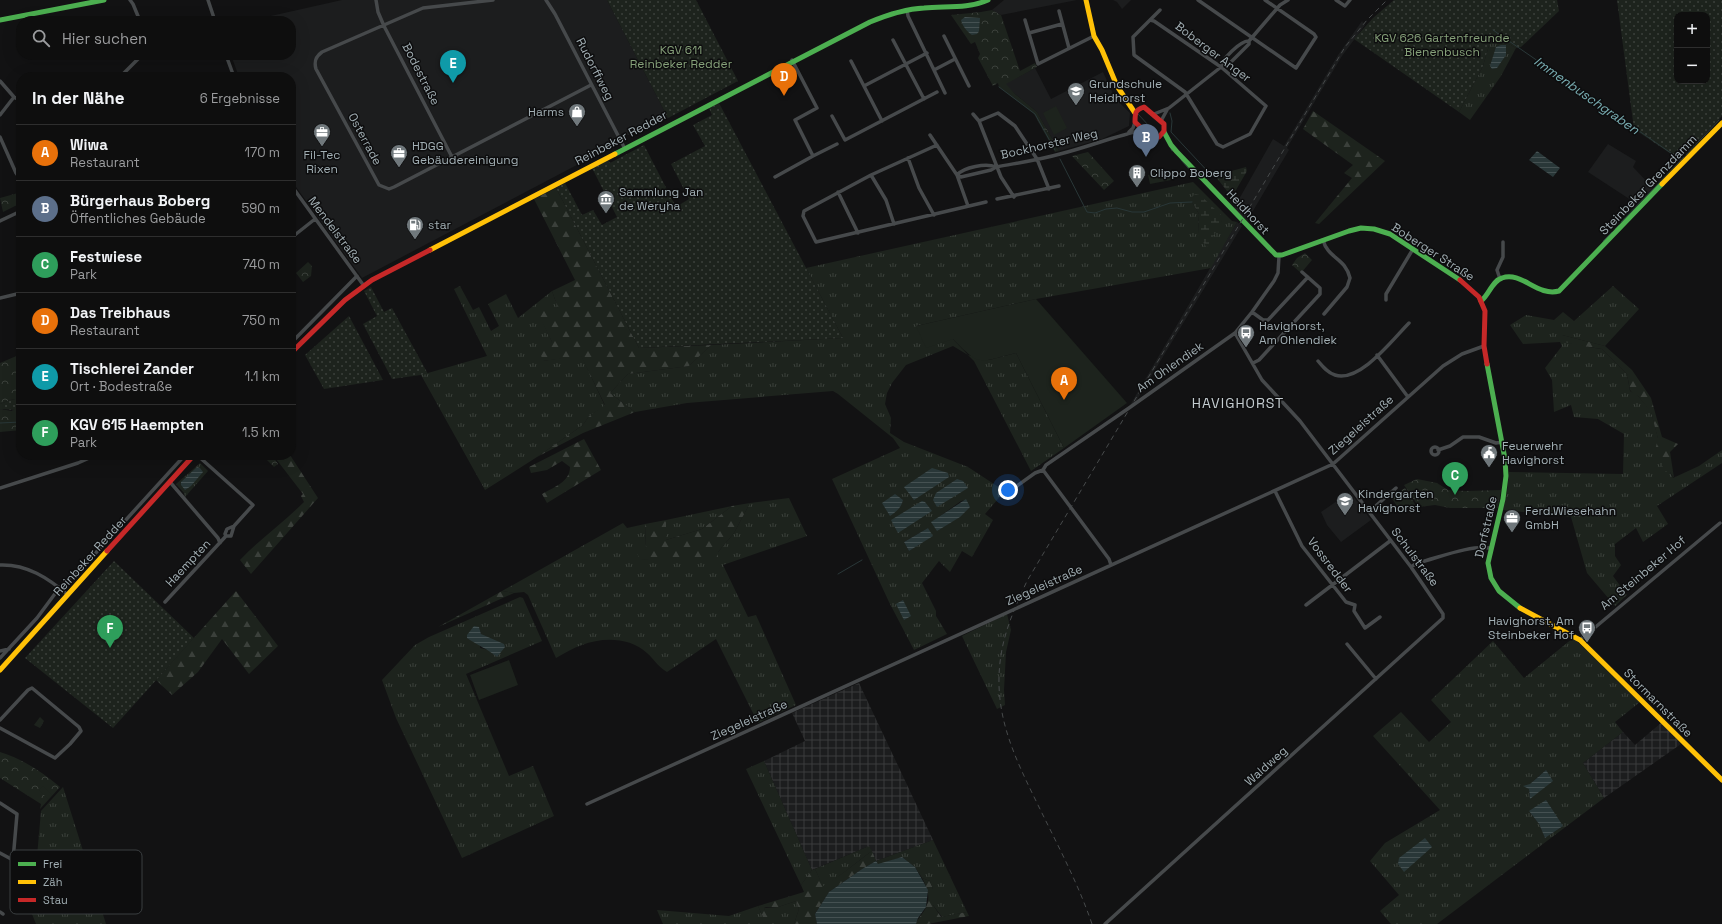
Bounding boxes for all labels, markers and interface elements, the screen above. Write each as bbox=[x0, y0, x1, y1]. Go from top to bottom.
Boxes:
map controls bbox=[1674, 12, 1710, 84]
button: + bbox=[1674, 12, 1710, 48]
search box bbox=[16, 16, 296, 60]
street label: Boberger Anger bbox=[1172, 18, 1255, 86]
icon: search bbox=[30, 27, 52, 49]
text: Hier suchen bbox=[62, 29, 147, 48]
park label: KGV 626 Gartenfreunde Bienenbusch bbox=[1374, 30, 1510, 60]
street label: Rudorffweg bbox=[572, 35, 618, 103]
street label: Bodestraße bbox=[398, 40, 444, 108]
park label: KGV 611 Reinbeker Redder bbox=[630, 42, 733, 72]
button: − bbox=[1674, 48, 1710, 84]
pin: E bbox=[440, 50, 466, 83]
water label: Immenbuschgraben bbox=[1531, 53, 1643, 139]
pin: D bbox=[771, 63, 797, 96]
place label: Grundschule Heidhorst bbox=[1089, 76, 1162, 106]
school or university icon: Grundschule Heidhorst bbox=[1066, 81, 1086, 106]
text: In der Nähe bbox=[32, 87, 124, 109]
text: 6 Ergebnisse bbox=[200, 90, 280, 107]
shop icon: Harms bbox=[567, 102, 587, 127]
place label: Harms bbox=[528, 104, 564, 120]
street label: Reinbeker Redder bbox=[572, 107, 670, 169]
street label: Osterrade bbox=[345, 110, 385, 168]
office icon: Fil-Tec Rixen bbox=[312, 122, 332, 147]
pin: B bbox=[1133, 124, 1159, 157]
street label: Bockhorster Weg bbox=[999, 125, 1099, 163]
street label: Steinbeker Grenzdamm bbox=[1596, 131, 1700, 239]
text: Wiwa bbox=[70, 135, 108, 154]
place label: HDGG Gebäudereinigung bbox=[412, 138, 518, 168]
office icon: HDGG Gebäudereinigung bbox=[389, 143, 409, 168]
text: A bbox=[41, 144, 49, 161]
text: 170 m bbox=[244, 144, 280, 161]
place label: Fil-Tec Rixen bbox=[304, 147, 340, 177]
text: Restaurant bbox=[70, 154, 140, 171]
building icon: Clippo Boberg bbox=[1127, 163, 1147, 188]
place label: Clippo Boberg bbox=[1150, 165, 1232, 181]
place label: Sammlung Jan de Weryha bbox=[619, 184, 703, 214]
street label: Heidhorst bbox=[1223, 186, 1273, 238]
museum icon: Sammlung Jan de Weryha bbox=[596, 189, 616, 214]
text: Bürgerhaus Boberg bbox=[70, 191, 210, 210]
street label: Mendelstraße bbox=[304, 193, 366, 267]
text: B bbox=[41, 200, 49, 217]
text: 590 m bbox=[241, 200, 280, 217]
text: Öffentliches Gebäude bbox=[70, 210, 206, 227]
fuel station icon: star bbox=[405, 215, 425, 240]
place label: star bbox=[428, 217, 452, 233]
street label: Boberger Straße bbox=[1389, 219, 1477, 285]
text: Festwiese bbox=[70, 247, 142, 266]
text: C bbox=[41, 256, 49, 273]
text: 740 m bbox=[242, 256, 280, 273]
text: Park bbox=[70, 266, 97, 283]
text: Das Treibhaus bbox=[70, 303, 170, 322]
text: D bbox=[41, 312, 49, 329]
text: 750 m bbox=[242, 312, 280, 329]
place label: Havighorst, Am Ohlendiek bbox=[1259, 318, 1338, 348]
text: Restaurant bbox=[70, 322, 140, 339]
bus stop icon: Havighorst, Am Ohlendiek bbox=[1236, 323, 1256, 348]
street label: Am Ohlendiek bbox=[1133, 338, 1207, 396]
text: Tischlerei Zander bbox=[70, 359, 194, 378]
pin: A bbox=[1051, 367, 1077, 400]
text: E bbox=[41, 368, 49, 385]
text: 1.1 km bbox=[245, 368, 280, 385]
text: Ort · Bodestraße bbox=[70, 378, 172, 395]
street label: Ziegeleistraße bbox=[1325, 392, 1397, 458]
district label: HAVIGHORST bbox=[1192, 394, 1284, 412]
text: KGV 615 Haempten bbox=[70, 415, 204, 434]
text: F bbox=[42, 424, 48, 441]
text: 1.5 km bbox=[242, 424, 280, 441]
text: Park bbox=[70, 434, 97, 451]
place label: Feuerwehr Havighorst bbox=[1502, 438, 1564, 468]
public building icon: Feuerwehr Havighorst bbox=[1479, 443, 1499, 468]
pin: C bbox=[1442, 462, 1468, 495]
your location bbox=[998, 480, 1018, 500]
place label: Kindergarten Havighorst bbox=[1358, 486, 1434, 516]
school or university icon: Kindergarten Havighorst bbox=[1335, 491, 1355, 516]
street label: Dorfstraße bbox=[1471, 495, 1501, 559]
place label: Ferd.Wiesehahn GmbH bbox=[1525, 503, 1616, 533]
office icon: Ferd.Wiesehahn GmbH bbox=[1502, 508, 1522, 533]
street label: Reinbeker Redder bbox=[50, 512, 131, 599]
street label: Schulstraße bbox=[1388, 524, 1442, 590]
street label: Am Steinbeker Hof bbox=[1597, 532, 1689, 614]
street label: Vossredder bbox=[1304, 534, 1356, 596]
street label: Haempten bbox=[162, 536, 214, 590]
street label: Ziegeleistraße bbox=[1003, 561, 1085, 609]
place label: Havighorst, Am Steinbeker Hof bbox=[1488, 613, 1574, 643]
pin: F bbox=[97, 615, 123, 648]
bus stop icon: Havighorst, Am Steinbeker Hof bbox=[1577, 618, 1597, 643]
street label: Stormarnstraße bbox=[1620, 665, 1696, 741]
street label: Ziegeleistraße bbox=[708, 696, 790, 744]
street label: Waldweg bbox=[1241, 743, 1291, 789]
legend bbox=[10, 850, 142, 914]
text: Frei bbox=[43, 857, 62, 871]
text: Zäh bbox=[43, 875, 62, 889]
text: Stau bbox=[43, 893, 68, 907]

